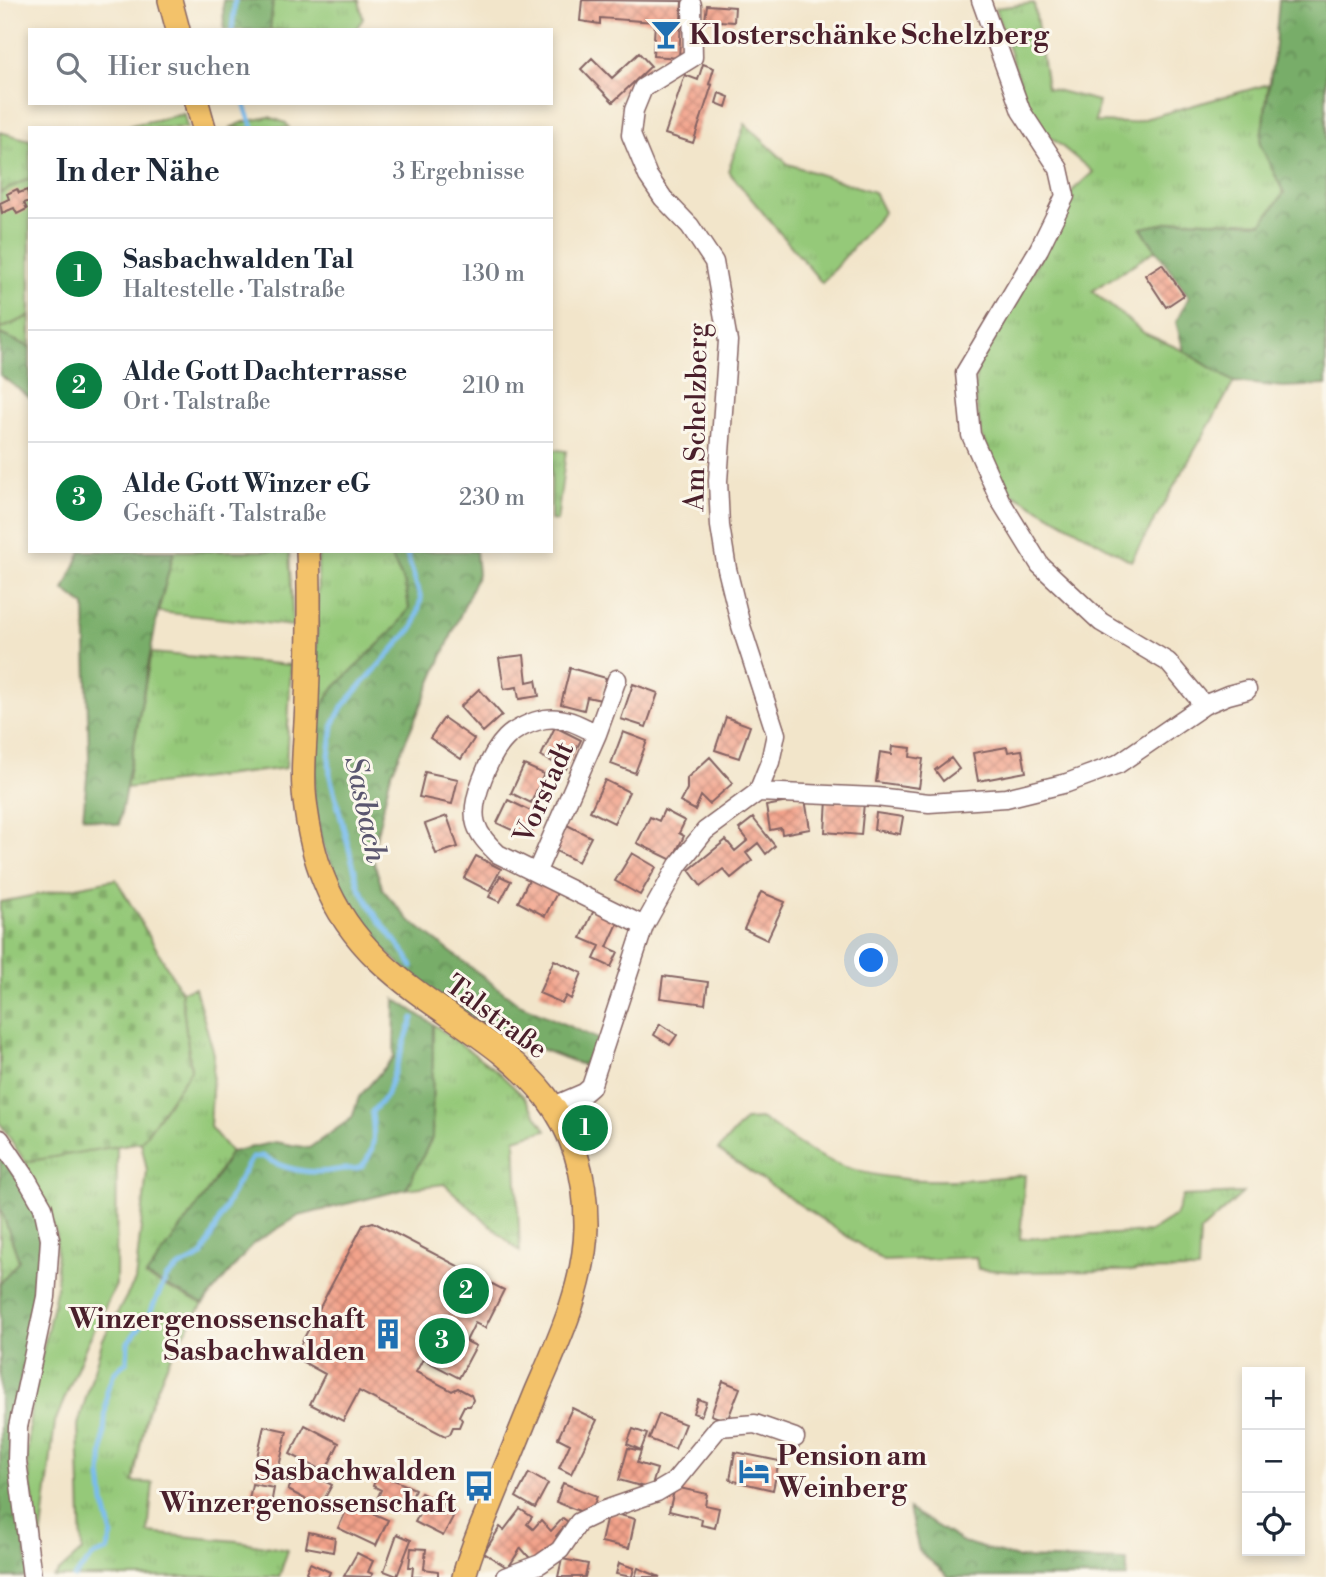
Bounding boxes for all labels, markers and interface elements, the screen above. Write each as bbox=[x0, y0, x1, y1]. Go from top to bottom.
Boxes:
bar icon: Klosterschänke Schelzberg bbox=[649, 17, 683, 51]
place label: Klosterschänke Schelzberg bbox=[689, 18, 1050, 53]
search box bbox=[28, 28, 553, 105]
icon: search bbox=[52, 48, 90, 86]
text: Hier suchen bbox=[108, 51, 250, 83]
text: In der Nähe bbox=[56, 153, 220, 191]
text: 3 Ergebnisse bbox=[392, 158, 525, 186]
text: Sasbachwalden Tal bbox=[123, 244, 354, 276]
text: 1 bbox=[73, 260, 85, 288]
text: 130 m bbox=[462, 260, 525, 288]
text: Haltestelle · Talstraße bbox=[123, 276, 345, 304]
street label: Am Schelzberg bbox=[677, 322, 716, 513]
text: Alde Gott Dachterrasse bbox=[123, 356, 407, 388]
text: 2 bbox=[72, 372, 86, 400]
text: 210 m bbox=[462, 372, 525, 400]
text: Ort · Talstraße bbox=[123, 388, 271, 416]
text: Alde Gott Winzer eG bbox=[123, 468, 371, 500]
text: 3 bbox=[72, 484, 86, 512]
text: 230 m bbox=[459, 484, 525, 512]
text: Geschäft · Talstraße bbox=[123, 500, 327, 528]
street label: Vorstadt bbox=[506, 736, 582, 850]
water label: Sasbach bbox=[335, 753, 395, 866]
your location bbox=[854, 943, 888, 977]
street label: Talstraße bbox=[438, 967, 554, 1067]
pin: 1 bbox=[562, 1102, 608, 1154]
pin: 2 bbox=[443, 1265, 489, 1317]
place label: Winzergenossenschaft Sasbachwalden bbox=[68, 1302, 366, 1369]
pin: 3 bbox=[419, 1315, 465, 1367]
building icon: Winzergenossenschaft Sasbachwalden bbox=[371, 1317, 405, 1351]
map controls bbox=[1242, 1367, 1305, 1556]
button: + bbox=[1242, 1367, 1305, 1430]
button: − bbox=[1242, 1430, 1305, 1493]
place label: Pension am Weinberg bbox=[776, 1439, 927, 1506]
place label: Sasbachwalden Winzergenossenschaft bbox=[159, 1454, 457, 1521]
hotel icon: Pension am Weinberg bbox=[737, 1454, 771, 1488]
bus stop icon: Sasbachwalden Winzergenossenschaft bbox=[462, 1469, 496, 1503]
button: locate bbox=[1242, 1493, 1305, 1556]

